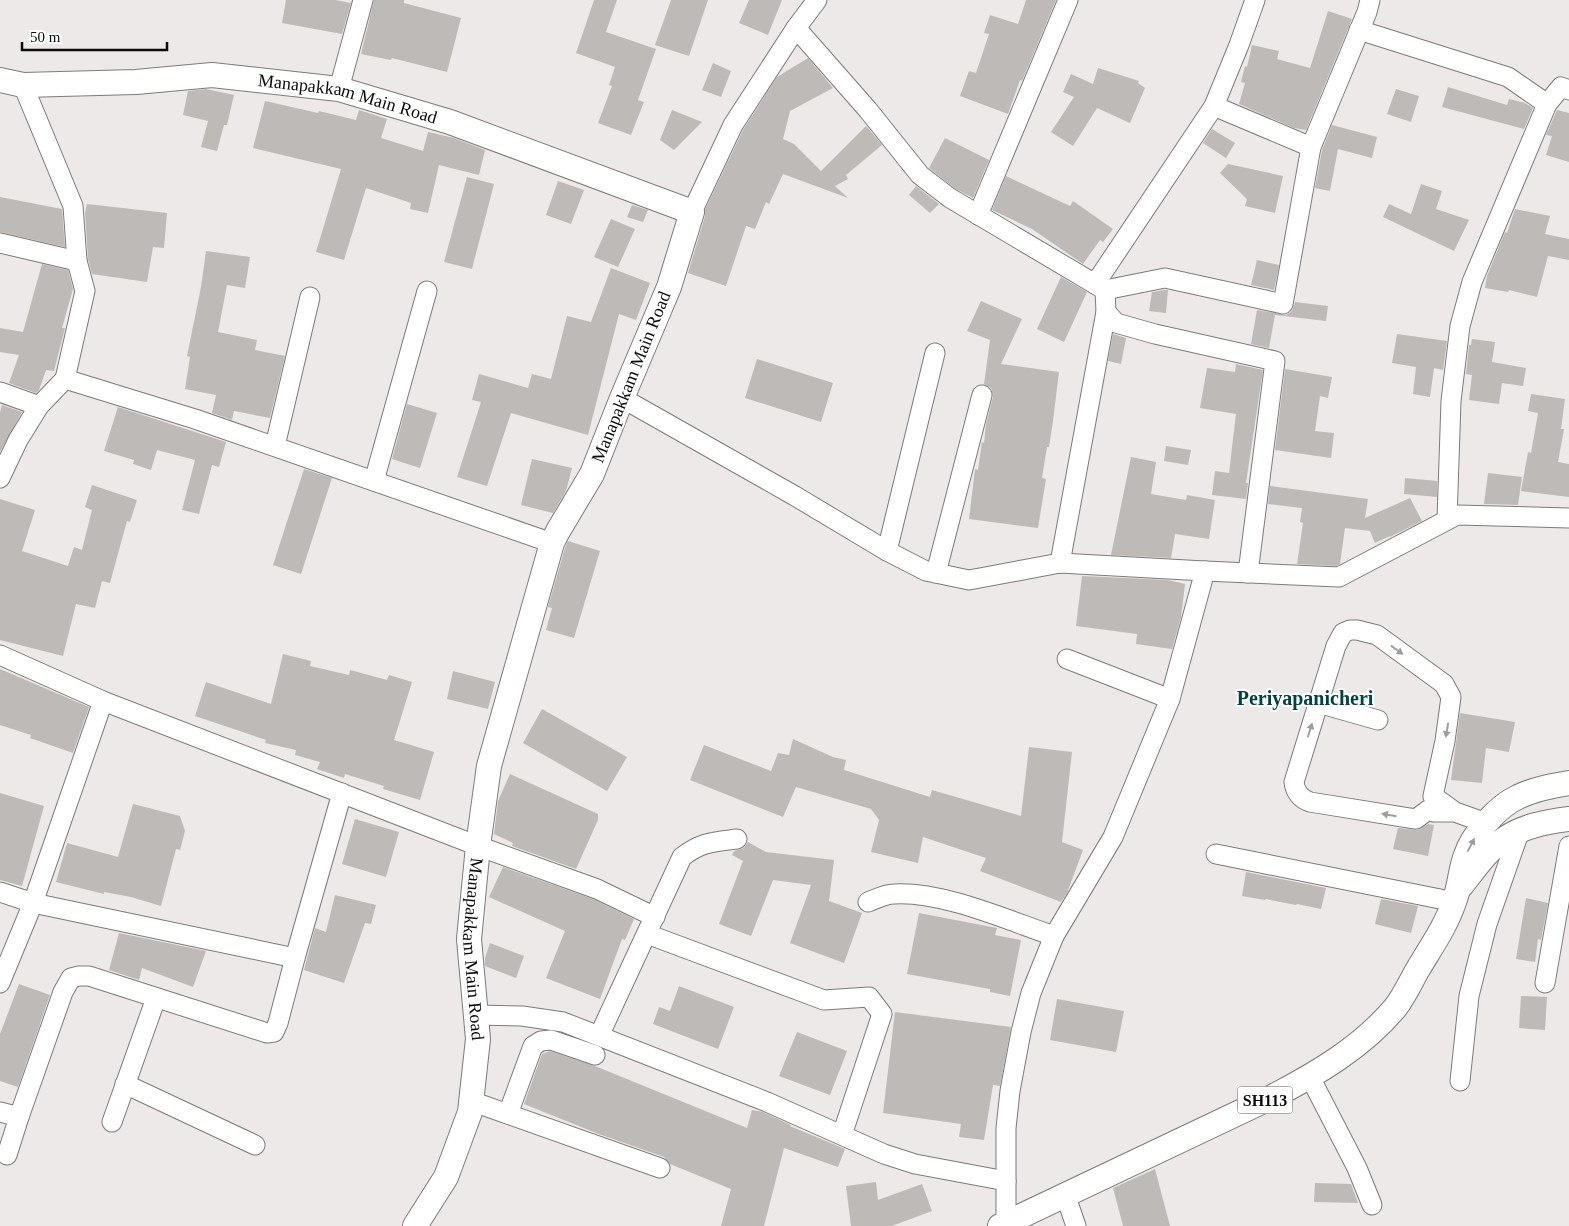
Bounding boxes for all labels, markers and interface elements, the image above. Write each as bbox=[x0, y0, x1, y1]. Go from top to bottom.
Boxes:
scale bar bbox=[22, 20, 168, 52]
text: 50 m bbox=[30, 29, 61, 45]
street label: Manapakkam Main Road bbox=[257, 70, 439, 128]
street label: Manapakkam Main Road bbox=[587, 288, 675, 466]
one-way arrow bbox=[1390, 645, 1404, 655]
district label: Periyapanicheri bbox=[1237, 687, 1374, 710]
one-way arrow bbox=[1306, 722, 1314, 737]
one-way arrow bbox=[1442, 723, 1450, 739]
one-way arrow bbox=[1381, 810, 1397, 818]
one-way arrow bbox=[1467, 838, 1475, 852]
street label: Manapakkam Main Road bbox=[459, 857, 488, 1041]
road number: SH113 bbox=[1238, 1086, 1292, 1114]

